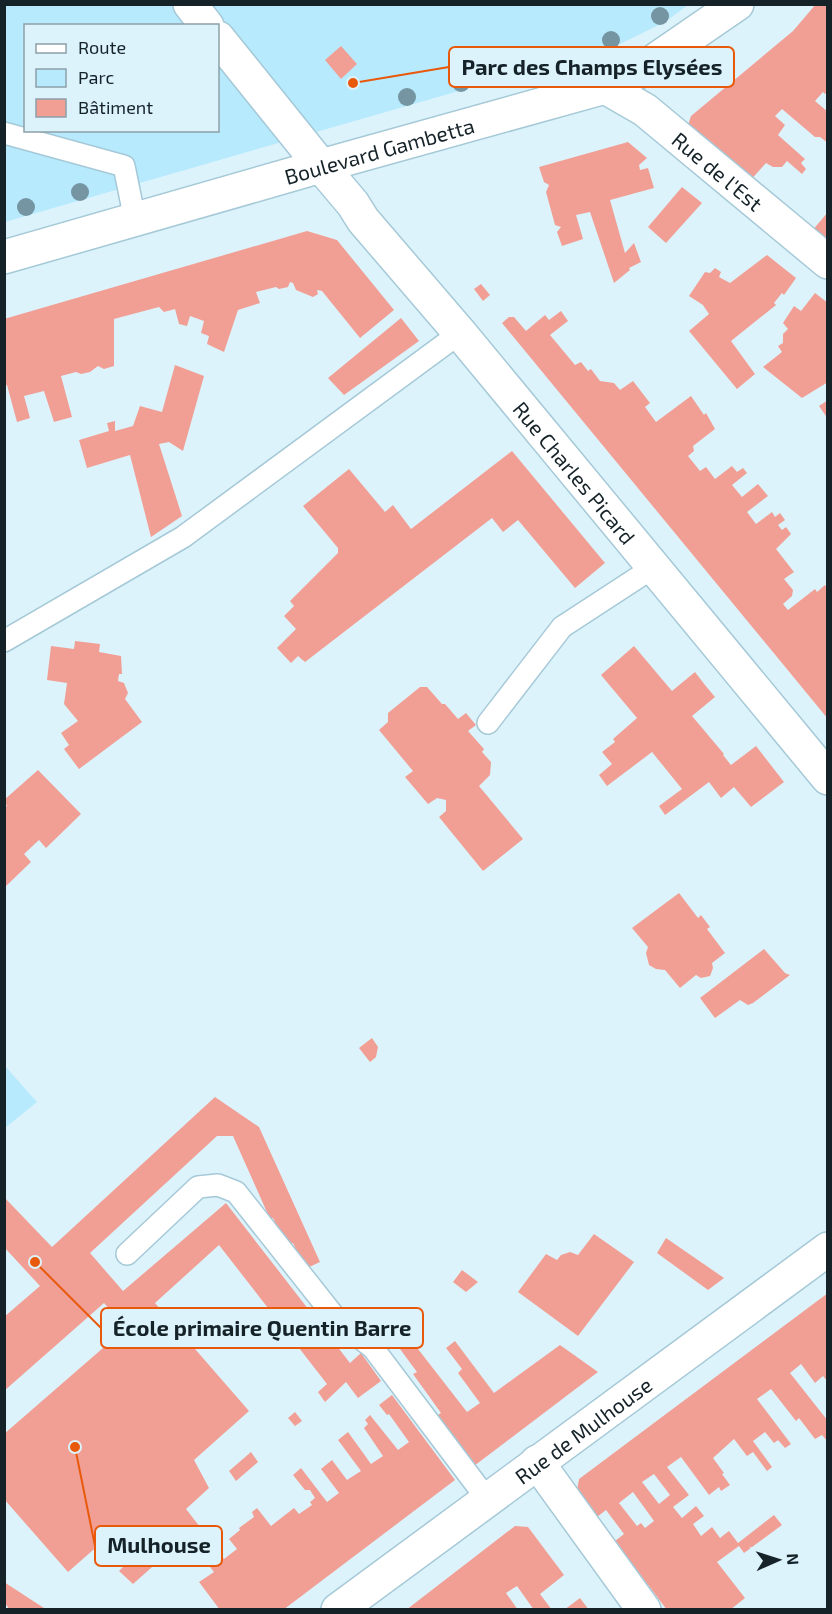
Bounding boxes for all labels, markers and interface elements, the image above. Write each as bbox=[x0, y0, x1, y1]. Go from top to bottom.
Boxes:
legend bbox=[24, 24, 219, 132]
text: Route bbox=[78, 36, 126, 58]
callout: Parc des Champs Elysées bbox=[449, 47, 734, 87]
text: Parc des Champs Elysées bbox=[462, 53, 722, 80]
text: Parc bbox=[78, 66, 114, 88]
text: Bâtiment bbox=[78, 96, 153, 118]
street label: Boulevard Gambetta bbox=[281, 112, 477, 188]
street label: Rue de l'Est bbox=[668, 126, 768, 215]
street label: Rue Charles Picard bbox=[509, 396, 641, 549]
callout: École primaire Quentin Barre bbox=[101, 1308, 423, 1348]
text: École primaire Quentin Barre bbox=[113, 1314, 411, 1341]
street label: Rue de Mulhouse bbox=[509, 1371, 656, 1488]
callout: Mulhouse bbox=[95, 1526, 222, 1566]
north arrow bbox=[748, 1530, 808, 1590]
text: Mulhouse bbox=[107, 1531, 211, 1557]
text: N bbox=[784, 1553, 803, 1565]

